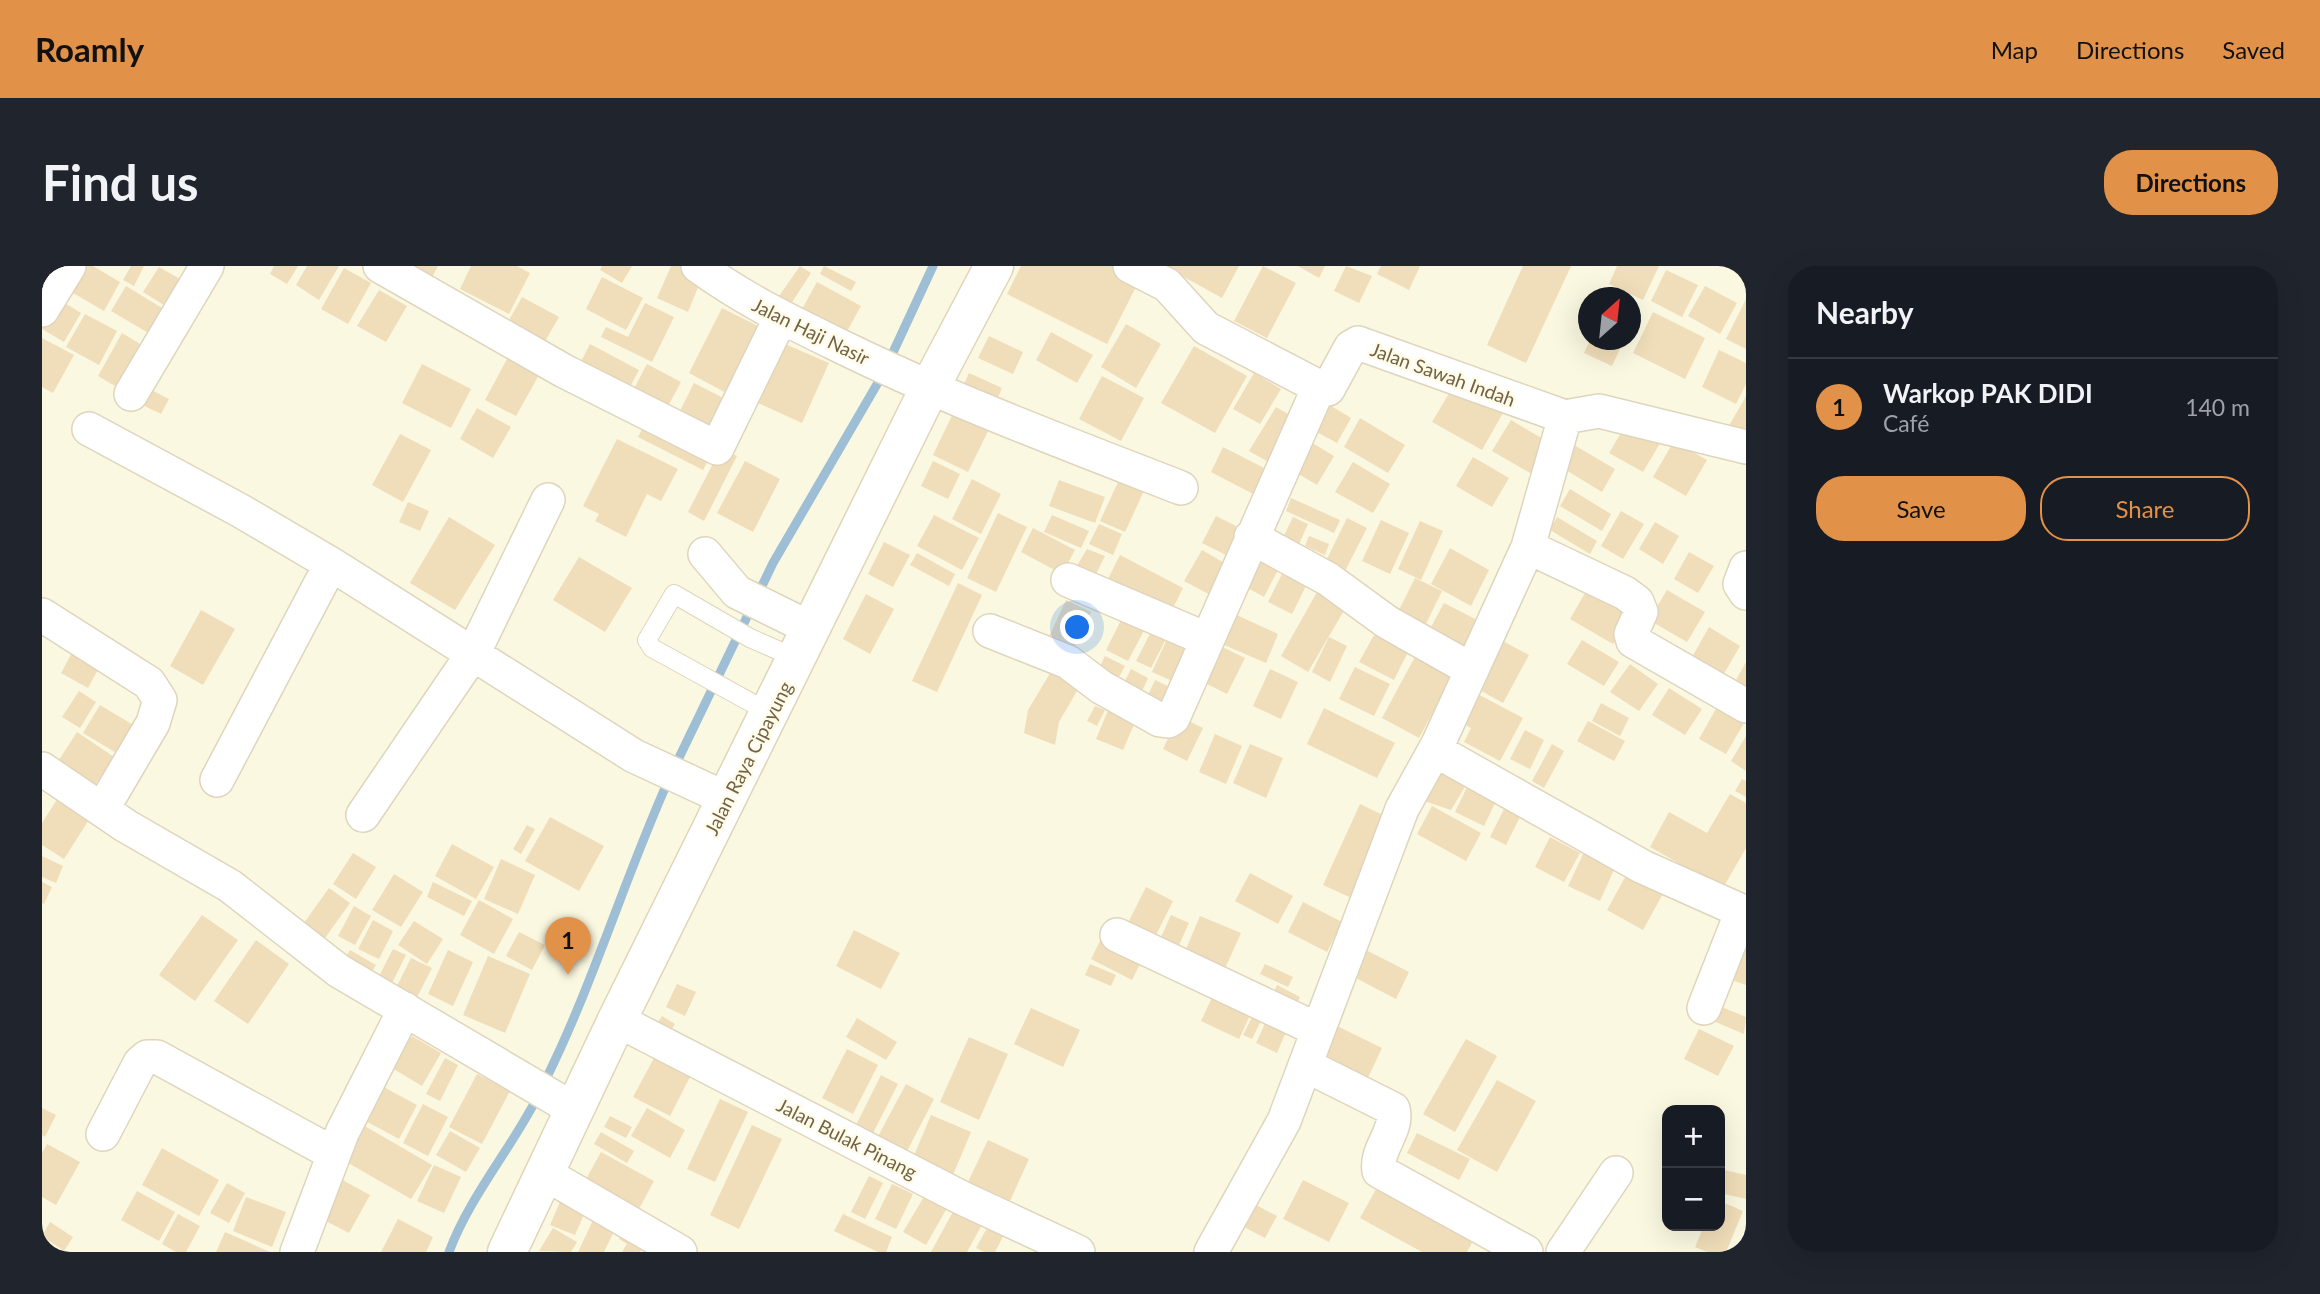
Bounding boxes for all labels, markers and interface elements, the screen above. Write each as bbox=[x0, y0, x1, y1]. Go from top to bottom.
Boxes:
text: Roamly bbox=[35, 29, 144, 69]
text: Map bbox=[1991, 35, 2038, 64]
text: Directions bbox=[2076, 35, 2184, 64]
text: Saved bbox=[2222, 35, 2285, 64]
button: Directions bbox=[2104, 150, 2278, 215]
text: Find us bbox=[42, 153, 199, 211]
north arrow bbox=[1578, 287, 1641, 350]
street label: Jalan Haji Nasir bbox=[749, 293, 873, 369]
text: Nearby bbox=[1816, 294, 1914, 330]
street label: Jalan Sawah Indah bbox=[1368, 337, 1518, 411]
text: Warkop PAK DIDI bbox=[1883, 377, 2093, 409]
text: 1 bbox=[1832, 393, 1846, 421]
text: 140 m bbox=[2185, 393, 2250, 421]
text: Café bbox=[1883, 409, 1929, 437]
button: Save bbox=[1816, 476, 2026, 541]
button: Share bbox=[2040, 476, 2250, 541]
your location bbox=[1060, 610, 1094, 644]
street label: Jalan Raya Cipayung bbox=[699, 677, 797, 839]
pin: 1 bbox=[545, 917, 591, 975]
street label: Jalan Bulak Pinang bbox=[773, 1093, 921, 1183]
map controls bbox=[1662, 1105, 1725, 1231]
button: + bbox=[1662, 1105, 1725, 1168]
button: − bbox=[1662, 1168, 1725, 1231]

